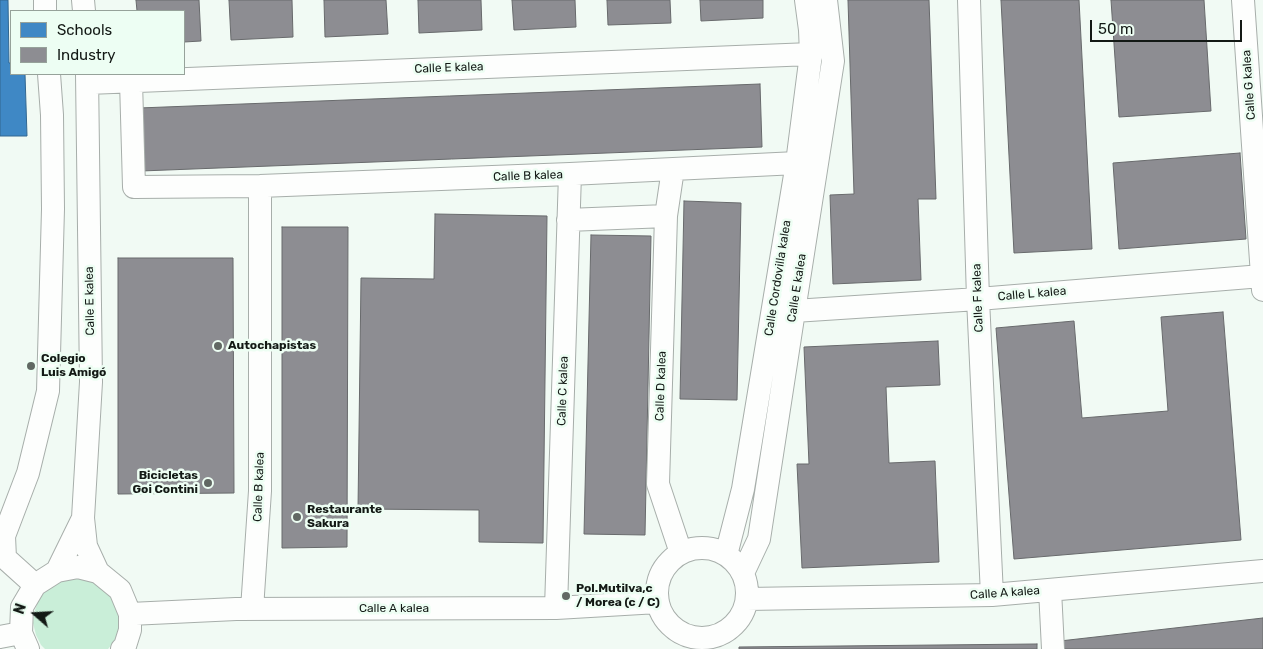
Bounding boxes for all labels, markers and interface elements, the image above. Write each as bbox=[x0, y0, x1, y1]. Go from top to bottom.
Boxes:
legend bbox=[10, 10, 185, 75]
scale bar bbox=[1093, 10, 1246, 42]
text: 50 m bbox=[1098, 20, 1133, 38]
text: Schools bbox=[57, 21, 112, 39]
text: Industry bbox=[57, 46, 116, 64]
street label: Calle G kalea bbox=[1239, 49, 1259, 121]
street label: Calle E kalea bbox=[414, 60, 484, 76]
street label: Calle B kalea bbox=[493, 168, 563, 184]
street label: Calle Cordovilla kalea bbox=[762, 219, 794, 337]
street label: Calle E kalea bbox=[784, 253, 810, 323]
street label: Calle F kalea bbox=[970, 263, 986, 333]
street label: Calle E kalea bbox=[82, 266, 98, 336]
street label: Calle L kalea bbox=[997, 284, 1067, 304]
place label: Autochapistas bbox=[228, 339, 316, 353]
marker: Autochapistas bbox=[212, 340, 224, 352]
street label: Calle D kalea bbox=[653, 351, 669, 421]
place label: Colegio Luis Amigó bbox=[41, 352, 106, 380]
street label: Calle C kalea bbox=[555, 356, 571, 426]
marker: Colegio Luis Amigó bbox=[25, 360, 37, 372]
street label: Calle B kalea bbox=[251, 452, 267, 522]
place label: Bicicletas Goi Contini bbox=[132, 469, 198, 497]
marker: Bicicletas Goi Contini bbox=[202, 477, 214, 489]
place label: Restaurante Sakura bbox=[307, 503, 382, 531]
marker: Restaurante Sakura bbox=[291, 511, 303, 523]
place label: Pol.Mutilva,c / Morea (c / C) bbox=[576, 582, 660, 610]
street label: Calle A kalea bbox=[970, 583, 1040, 603]
north arrow bbox=[10, 589, 60, 639]
marker: Pol.Mutilva,c / Morea (c / C) bbox=[560, 590, 572, 602]
text: N bbox=[11, 601, 30, 616]
street label: Calle A kalea bbox=[359, 602, 429, 616]

